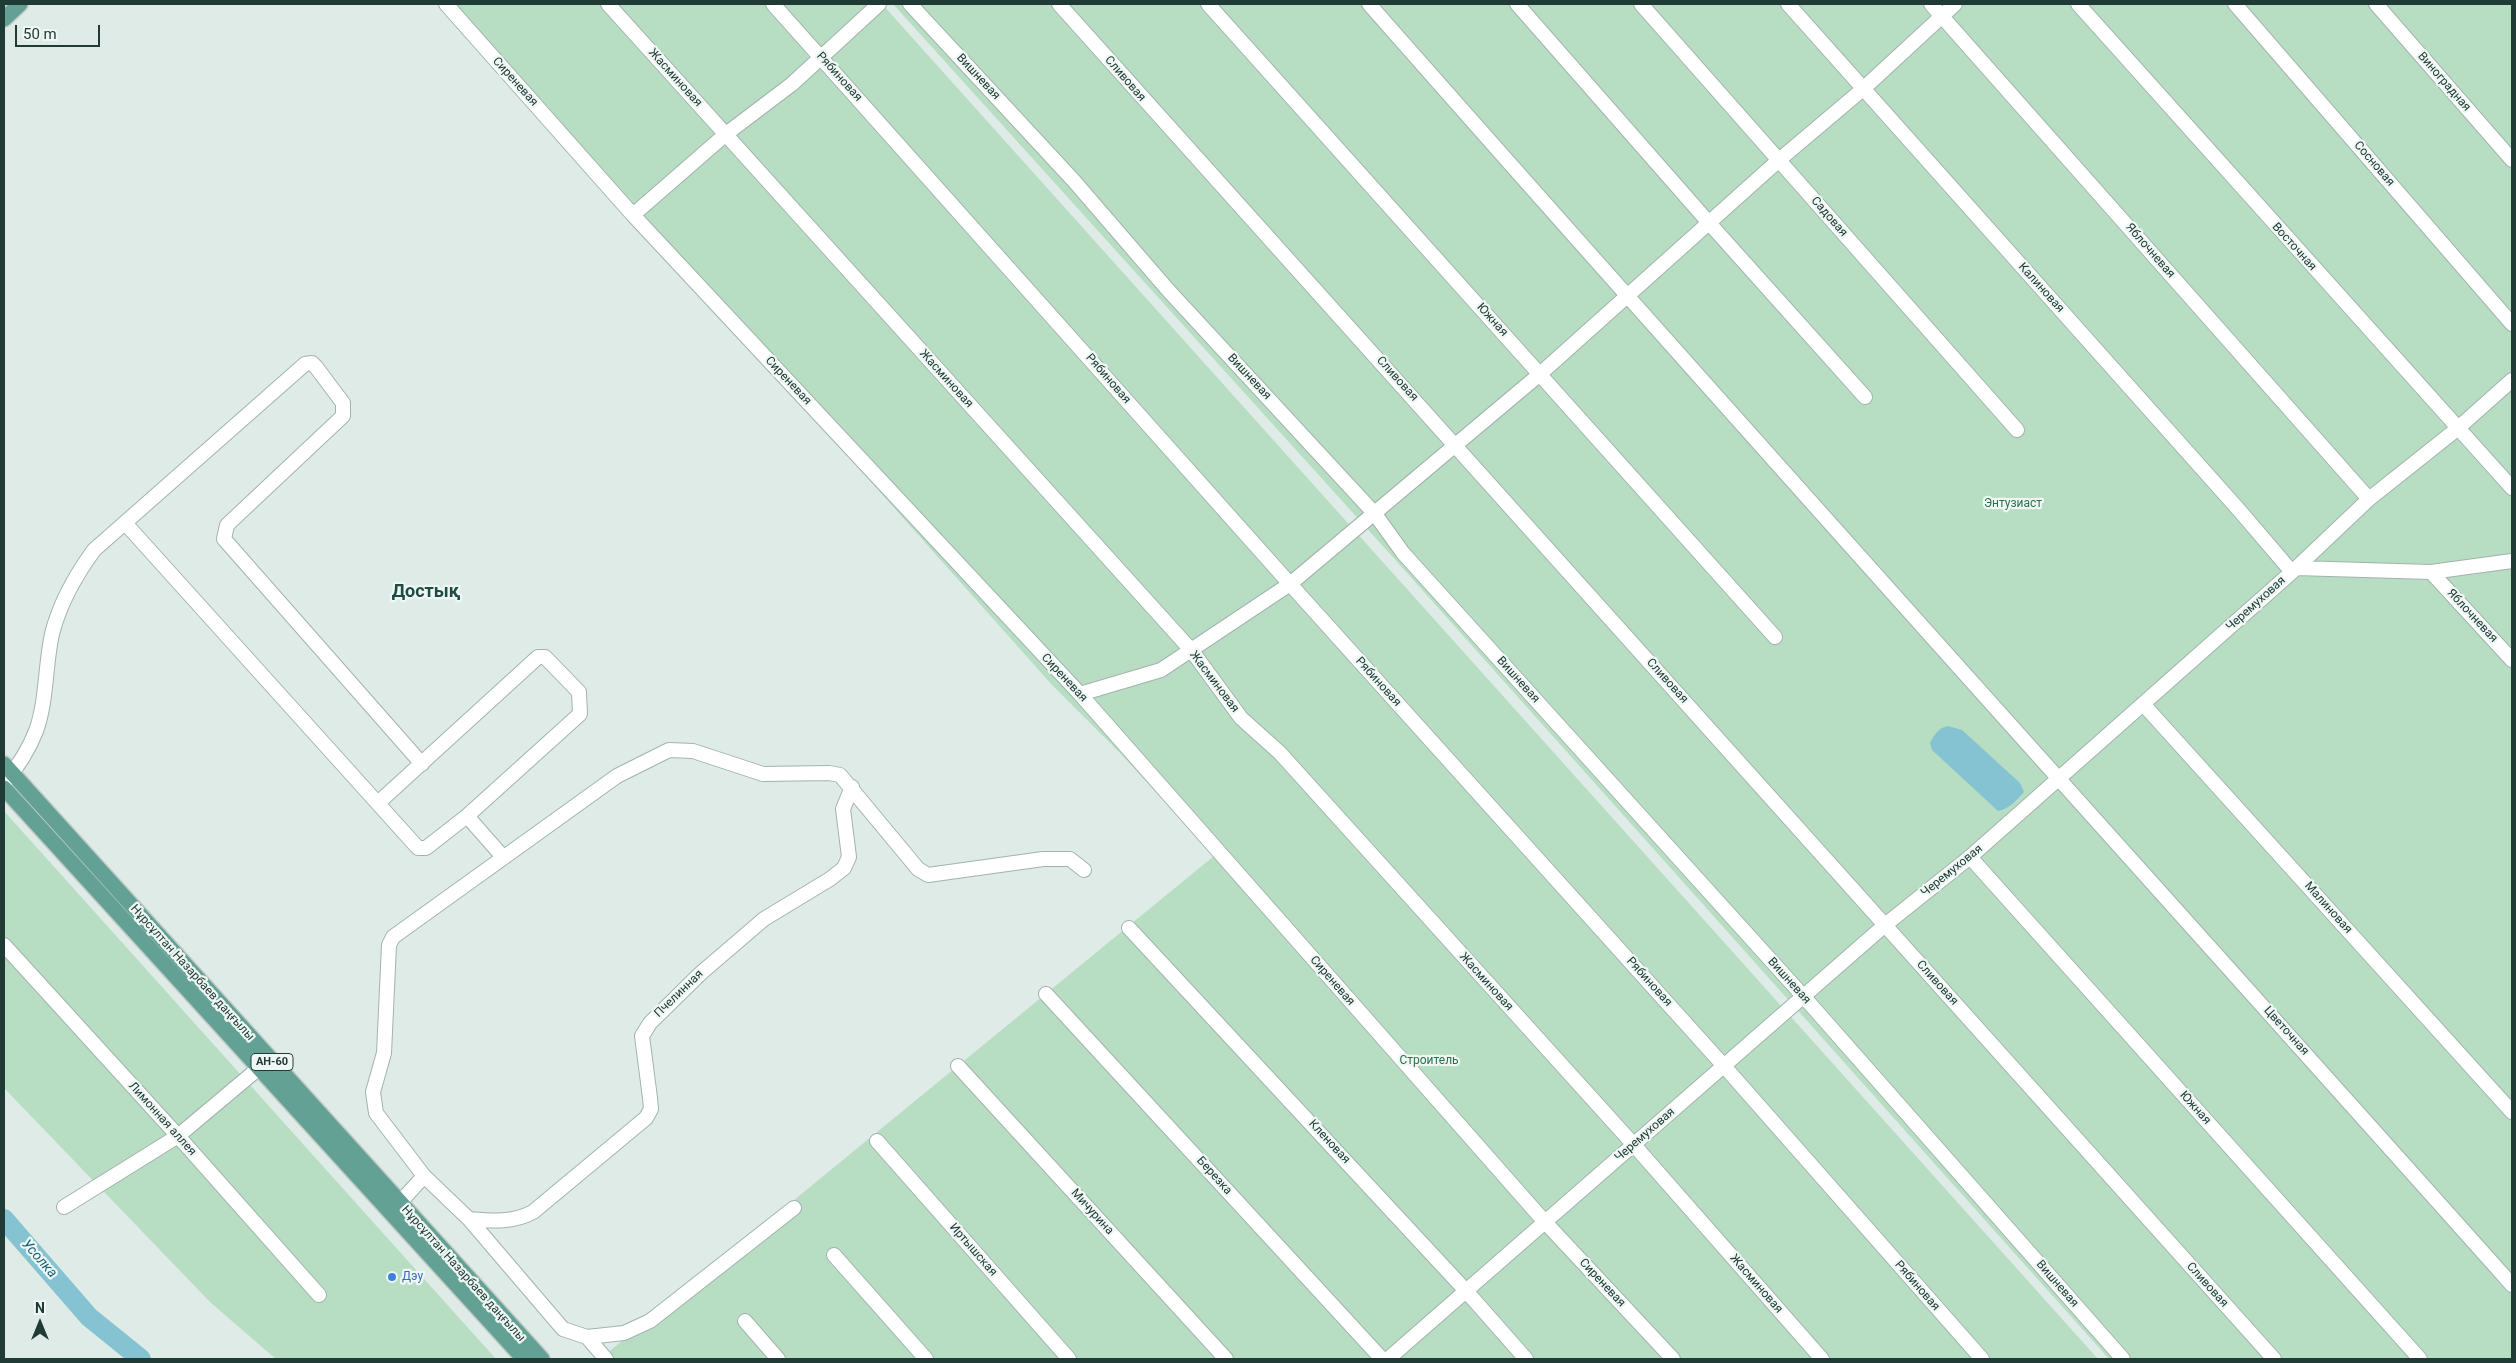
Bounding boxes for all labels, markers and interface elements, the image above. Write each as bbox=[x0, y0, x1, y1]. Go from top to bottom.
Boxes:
scale bar bbox=[18, 15, 102, 47]
text: 50 m bbox=[23, 25, 57, 43]
street label: Жасминовая bbox=[645, 46, 705, 110]
street label: Рябиновая bbox=[813, 49, 865, 105]
street label: Виноградная bbox=[2414, 49, 2474, 115]
street label: Вишневая bbox=[953, 51, 1003, 103]
street label: Сливовая bbox=[1101, 53, 1149, 105]
street label: Сиреневая bbox=[489, 54, 541, 110]
street label: Сосновая bbox=[2351, 139, 2397, 189]
street label: Садовая bbox=[1808, 194, 1850, 240]
street label: Восточная bbox=[2269, 220, 2319, 274]
street label: Яблочневая bbox=[2122, 221, 2178, 281]
street label: Калиновая bbox=[2015, 260, 2067, 316]
street label: Южная bbox=[1473, 300, 1511, 340]
street label: Жасминовая bbox=[916, 347, 976, 411]
street label: Рябиновая bbox=[1082, 351, 1134, 407]
street label: Вишневая bbox=[1224, 351, 1274, 403]
street label: Сиреневая bbox=[762, 354, 814, 408]
street label: Сливовая bbox=[1373, 354, 1421, 404]
park label: Энтузиаст bbox=[1984, 497, 2042, 511]
street label: Черемуховая bbox=[2223, 574, 2289, 634]
district label: Достық bbox=[392, 581, 460, 603]
street label: Яблочневая bbox=[2444, 586, 2500, 646]
street label: Жасминовая bbox=[1186, 648, 1242, 716]
street label: Сиреневая bbox=[1038, 651, 1090, 705]
street label: Рябиновая bbox=[1352, 654, 1404, 710]
street label: Вишневая bbox=[1493, 654, 1543, 706]
street label: Сливовая bbox=[1643, 656, 1691, 706]
street label: Черемуховая bbox=[1918, 842, 1986, 900]
street label: Малиновая bbox=[2301, 879, 2355, 937]
street label: Нұрсұлтан Назарбаев даңғылы bbox=[127, 902, 257, 1044]
street label: Жасминовая bbox=[1456, 950, 1516, 1014]
street label: Сиреневая bbox=[1307, 953, 1357, 1009]
street label: Рябиновая bbox=[1623, 954, 1675, 1010]
street label: Вишневая bbox=[1764, 955, 1814, 1007]
street label: Сливовая bbox=[1913, 958, 1961, 1008]
street label: Пчелинная bbox=[652, 967, 706, 1021]
street label: Цветочная bbox=[2260, 1004, 2312, 1058]
road number: АН-60 bbox=[251, 1054, 293, 1070]
park label: Строитель bbox=[1399, 1054, 1459, 1068]
street label: Лимонная аллея bbox=[125, 1079, 199, 1159]
street label: Южная bbox=[2176, 1088, 2214, 1128]
street label: Черемуховая bbox=[1612, 1105, 1678, 1165]
street label: Кленовая bbox=[1305, 1117, 1353, 1167]
street label: Березка bbox=[1193, 1154, 1235, 1198]
street label: Мичурина bbox=[1068, 1186, 1116, 1238]
street label: Нұрсұлтан Назарбаев даңғылы bbox=[398, 1203, 528, 1345]
street label: Иртышская bbox=[946, 1221, 1000, 1279]
water label: Усолка bbox=[18, 1236, 60, 1282]
street label: Жасминовая bbox=[1727, 1252, 1785, 1316]
street label: Сиреневая bbox=[1576, 1256, 1628, 1310]
street label: Рябиновая bbox=[1891, 1258, 1943, 1314]
street label: Вишневая bbox=[2033, 1258, 2081, 1310]
street label: Сливовая bbox=[2183, 1260, 2231, 1310]
place label: Дэу bbox=[402, 1270, 423, 1284]
marker: Дэу bbox=[386, 1271, 398, 1283]
north arrow bbox=[15, 1298, 65, 1348]
text: N bbox=[35, 1300, 45, 1316]

